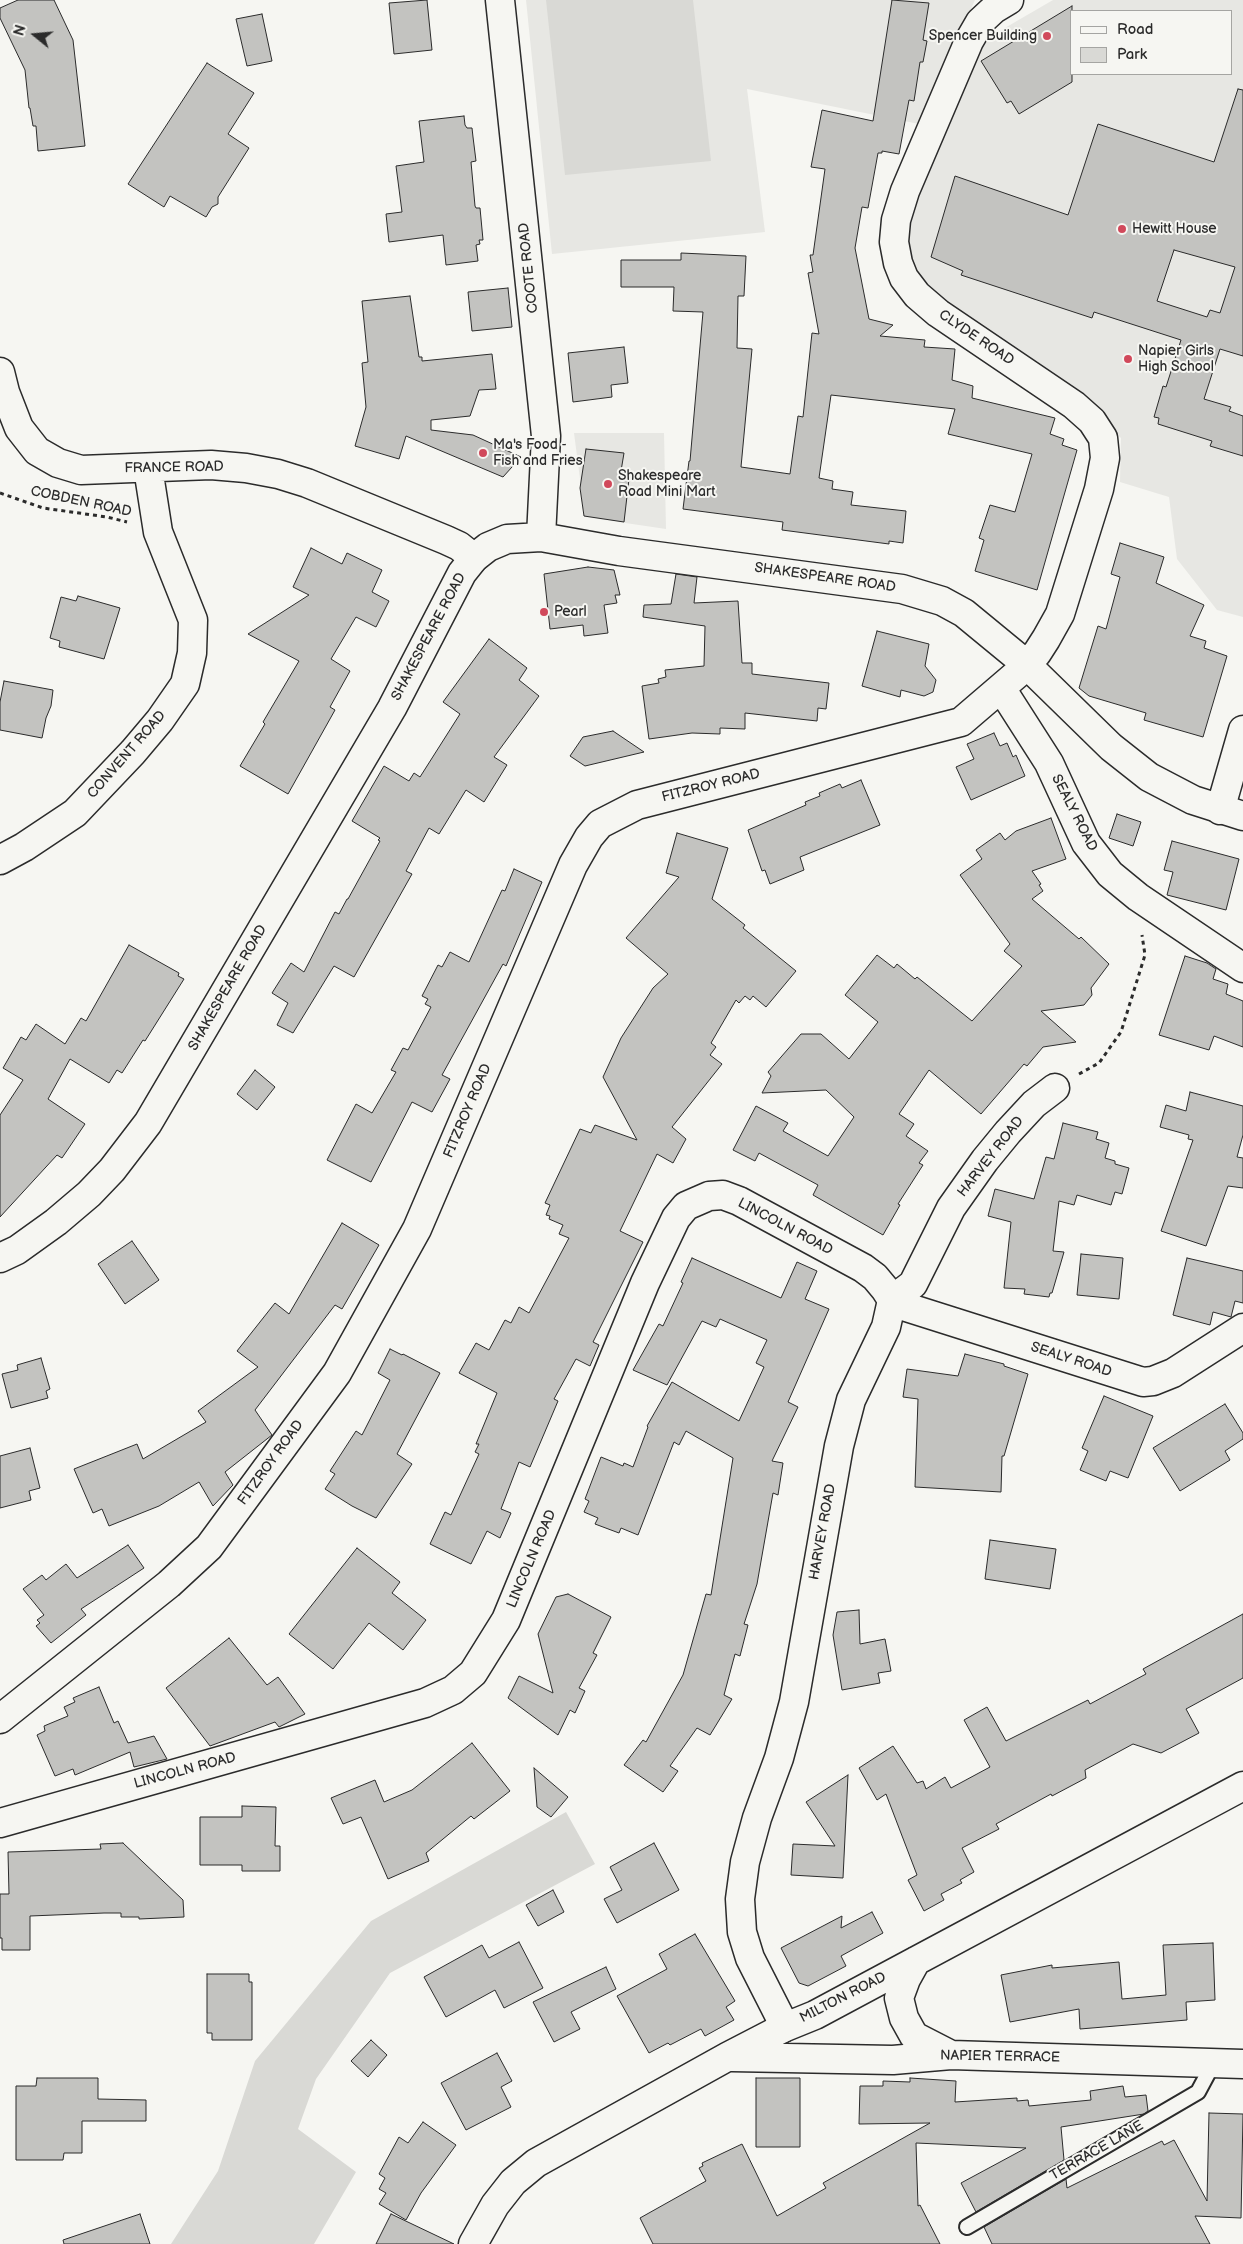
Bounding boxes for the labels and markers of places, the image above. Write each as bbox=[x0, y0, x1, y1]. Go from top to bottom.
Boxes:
place label: Spencer Building bbox=[929, 28, 1037, 44]
marker: Spencer Building bbox=[1041, 30, 1053, 42]
place label: Hewitt House bbox=[1132, 221, 1217, 237]
marker: Hewitt House bbox=[1116, 223, 1128, 235]
place label: Napier Girls High School bbox=[1138, 343, 1214, 376]
marker: Napier Girls High School bbox=[1122, 353, 1134, 365]
place label: Ma's Food - Fish and Fries bbox=[493, 437, 583, 470]
marker: Ma's Food - Fish and Fries bbox=[477, 447, 489, 459]
place label: Shakespeare Road Mini Mart bbox=[618, 468, 715, 501]
marker: Shakespeare Road Mini Mart bbox=[602, 478, 614, 490]
place label: Pearl bbox=[554, 604, 587, 620]
marker: Pearl bbox=[538, 606, 550, 618]

